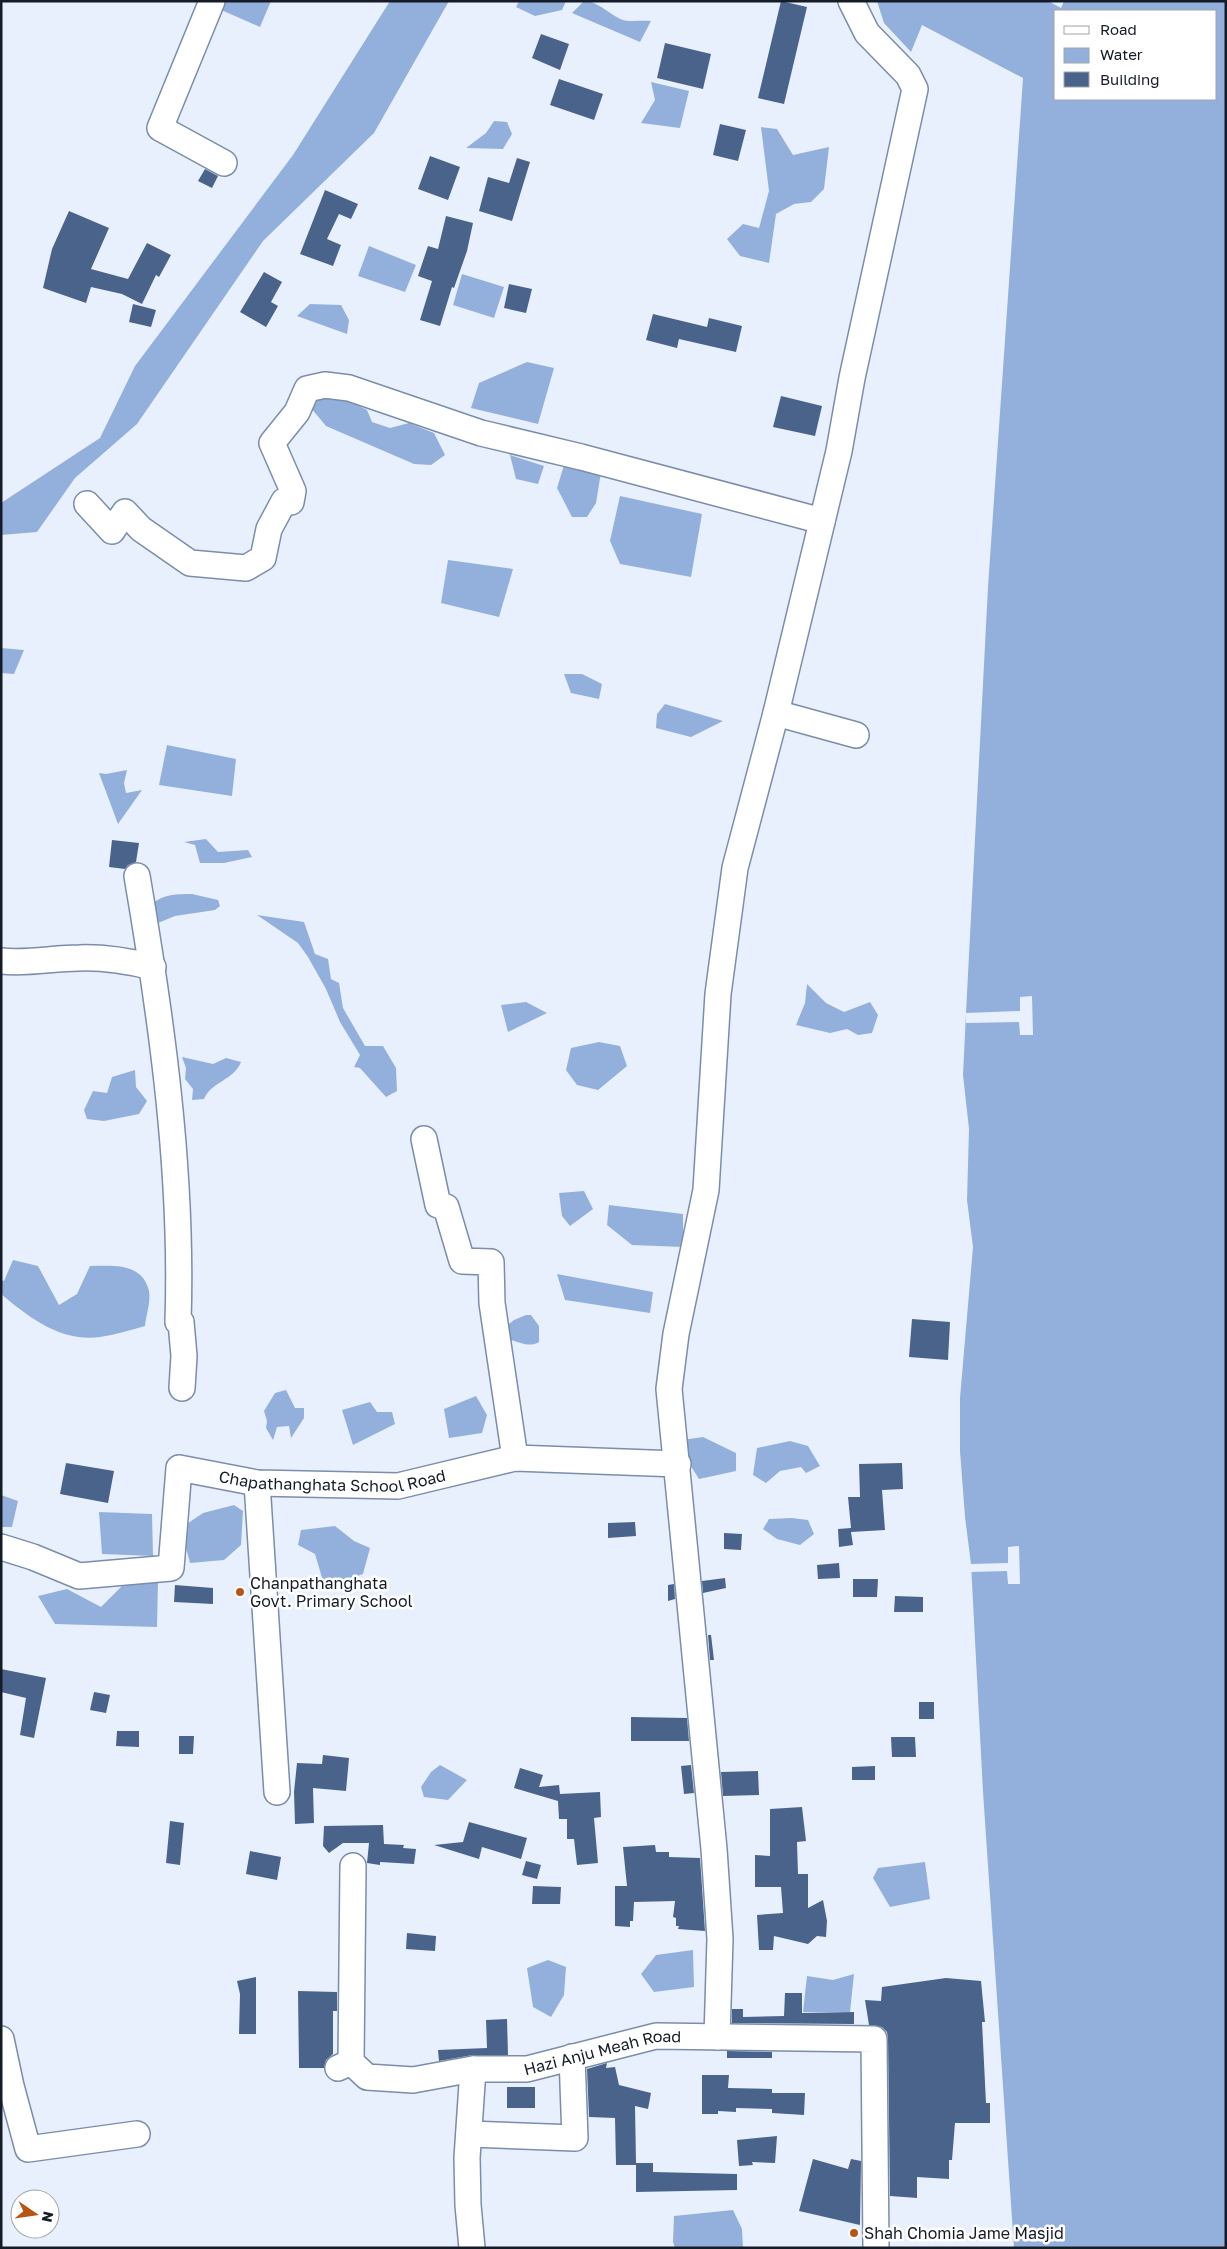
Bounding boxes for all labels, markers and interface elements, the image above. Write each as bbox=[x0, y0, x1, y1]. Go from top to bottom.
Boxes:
legend bbox=[1054, 10, 1217, 100]
text: Road bbox=[1100, 20, 1137, 38]
text: Water bbox=[1100, 45, 1143, 63]
text: Building bbox=[1100, 70, 1160, 88]
street label: Chapathanghata School Road bbox=[217, 1465, 448, 1496]
place label: Chanpathanghata Govt. Primary School bbox=[250, 1573, 413, 1611]
marker: Chanpathanghata Govt. Primary School bbox=[234, 1586, 246, 1598]
street label: Hazi Anju Meah Road bbox=[522, 2026, 681, 2079]
north arrow bbox=[10, 2189, 60, 2239]
text: N bbox=[39, 2210, 58, 2224]
place label: Shah Chomia Jame Masjid bbox=[864, 2223, 1064, 2243]
marker: Shah Chomia Jame Masjid bbox=[848, 2227, 860, 2239]

